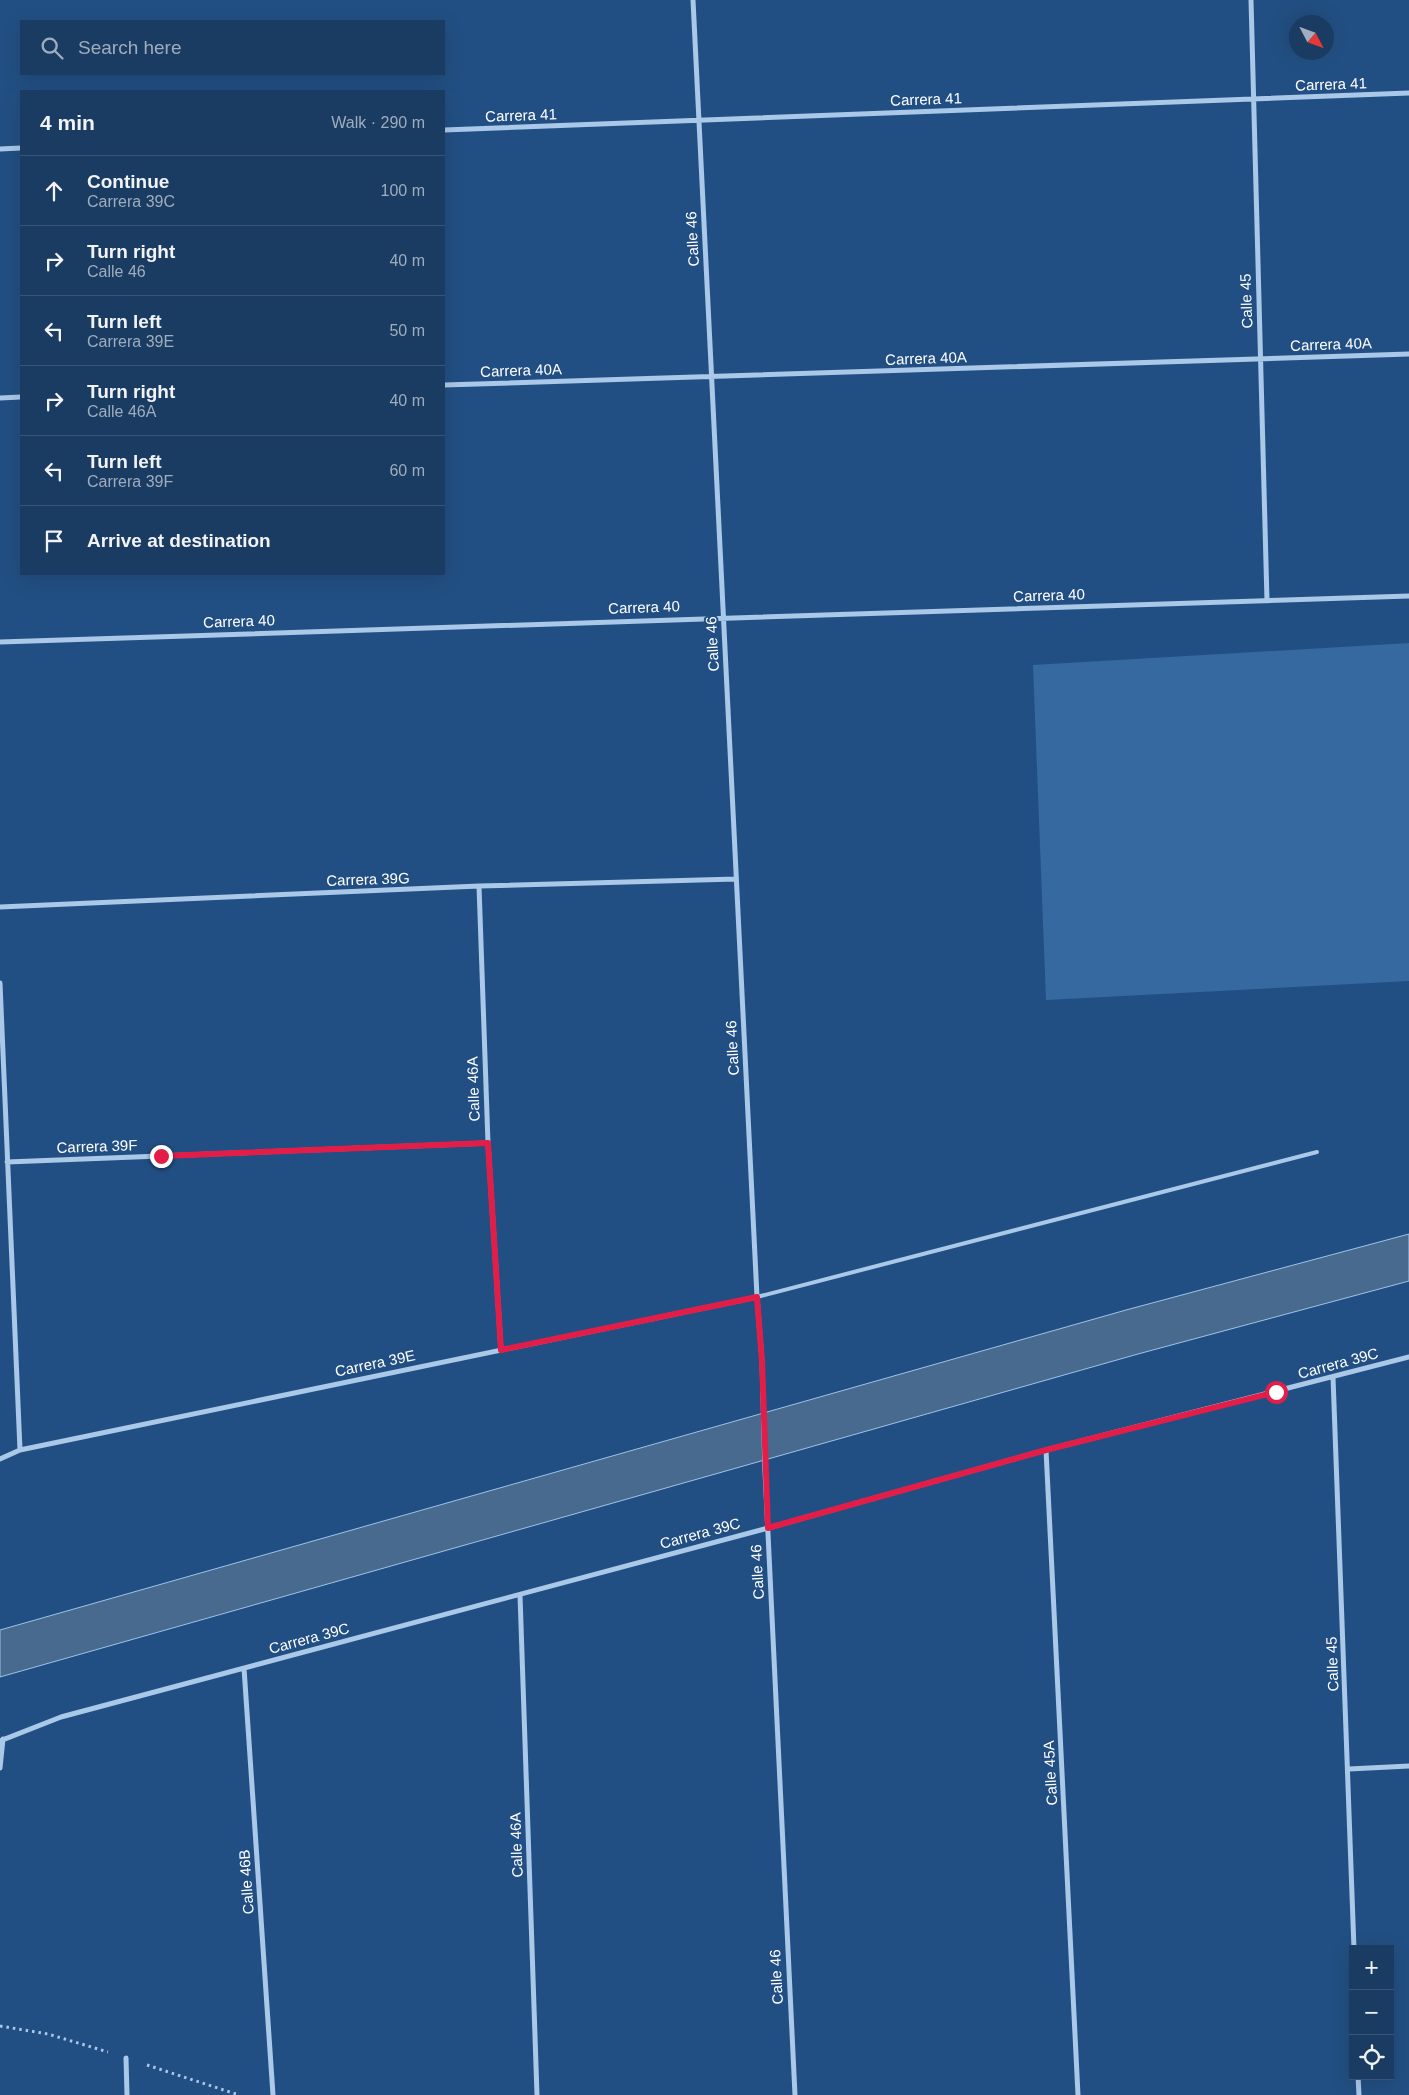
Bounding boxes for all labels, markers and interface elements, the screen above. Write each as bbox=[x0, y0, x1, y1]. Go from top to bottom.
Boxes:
north arrow bbox=[1289, 15, 1334, 60]
search box bbox=[20, 20, 445, 75]
icon: search bbox=[38, 34, 66, 62]
text: Search here bbox=[78, 37, 182, 58]
street label: Carrera 41 bbox=[1295, 74, 1367, 94]
street label: Carrera 41 bbox=[890, 89, 962, 109]
street label: Carrera 41 bbox=[485, 105, 557, 125]
text: 4 min bbox=[40, 111, 95, 134]
text: Walk · 290 m bbox=[331, 114, 425, 131]
text: Continue bbox=[87, 171, 169, 192]
icon: ahead bbox=[40, 177, 68, 205]
text: 100 m bbox=[381, 182, 425, 199]
text: Carrera 39C bbox=[87, 193, 175, 210]
street label: Calle 46 bbox=[682, 211, 702, 267]
text: Turn right bbox=[87, 241, 175, 262]
icon: right bbox=[40, 247, 68, 275]
text: 40 m bbox=[389, 252, 425, 269]
text: Calle 46 bbox=[87, 263, 146, 280]
street label: Calle 45 bbox=[1237, 273, 1255, 329]
text: Turn left bbox=[87, 311, 162, 332]
icon: left bbox=[40, 317, 68, 345]
text: 50 m bbox=[389, 322, 425, 339]
text: Carrera 39E bbox=[87, 333, 174, 350]
street label: Carrera 40A bbox=[1290, 334, 1372, 354]
street label: Carrera 40A bbox=[885, 348, 967, 368]
street label: Carrera 40A bbox=[480, 360, 562, 380]
text: Turn right bbox=[87, 381, 175, 402]
icon: right bbox=[40, 387, 68, 415]
text: 40 m bbox=[389, 392, 425, 409]
text: Calle 46A bbox=[87, 403, 156, 420]
text: Turn left bbox=[87, 451, 162, 472]
icon: left bbox=[40, 457, 68, 485]
text: 60 m bbox=[389, 462, 425, 479]
text: Carrera 39F bbox=[87, 473, 173, 490]
icon: arrive bbox=[40, 527, 68, 555]
text: Arrive at destination bbox=[87, 530, 271, 551]
street label: Carrera 40 bbox=[1013, 585, 1085, 605]
street label: Carrera 40 bbox=[608, 597, 680, 617]
street label: Carrera 40 bbox=[203, 611, 275, 631]
street label: Calle 46 bbox=[702, 616, 722, 672]
street label: Carrera 39G bbox=[326, 869, 410, 889]
street label: Calle 46 bbox=[722, 1020, 742, 1076]
street label: Calle 46A bbox=[463, 1056, 483, 1122]
street label: Carrera 39F bbox=[56, 1136, 138, 1156]
route end bbox=[150, 1145, 173, 1168]
street label: Carrera 39C bbox=[1296, 1344, 1380, 1382]
street label: Carrera 39E bbox=[333, 1346, 417, 1380]
route start bbox=[1265, 1381, 1288, 1404]
street label: Carrera 39C bbox=[658, 1514, 742, 1552]
street label: Calle 46 bbox=[747, 1544, 767, 1600]
street label: Carrera 39C bbox=[267, 1619, 351, 1657]
street label: Calle 45 bbox=[1323, 1636, 1341, 1692]
street label: Calle 45A bbox=[1040, 1740, 1060, 1806]
street label: Calle 46A bbox=[506, 1812, 526, 1878]
street label: Calle 46B bbox=[235, 1849, 257, 1915]
map controls bbox=[1349, 1945, 1394, 2080]
button: + bbox=[1349, 1945, 1394, 1990]
street label: Calle 46 bbox=[766, 1949, 786, 2005]
button: − bbox=[1349, 1990, 1394, 2035]
button: locate bbox=[1349, 2035, 1394, 2080]

